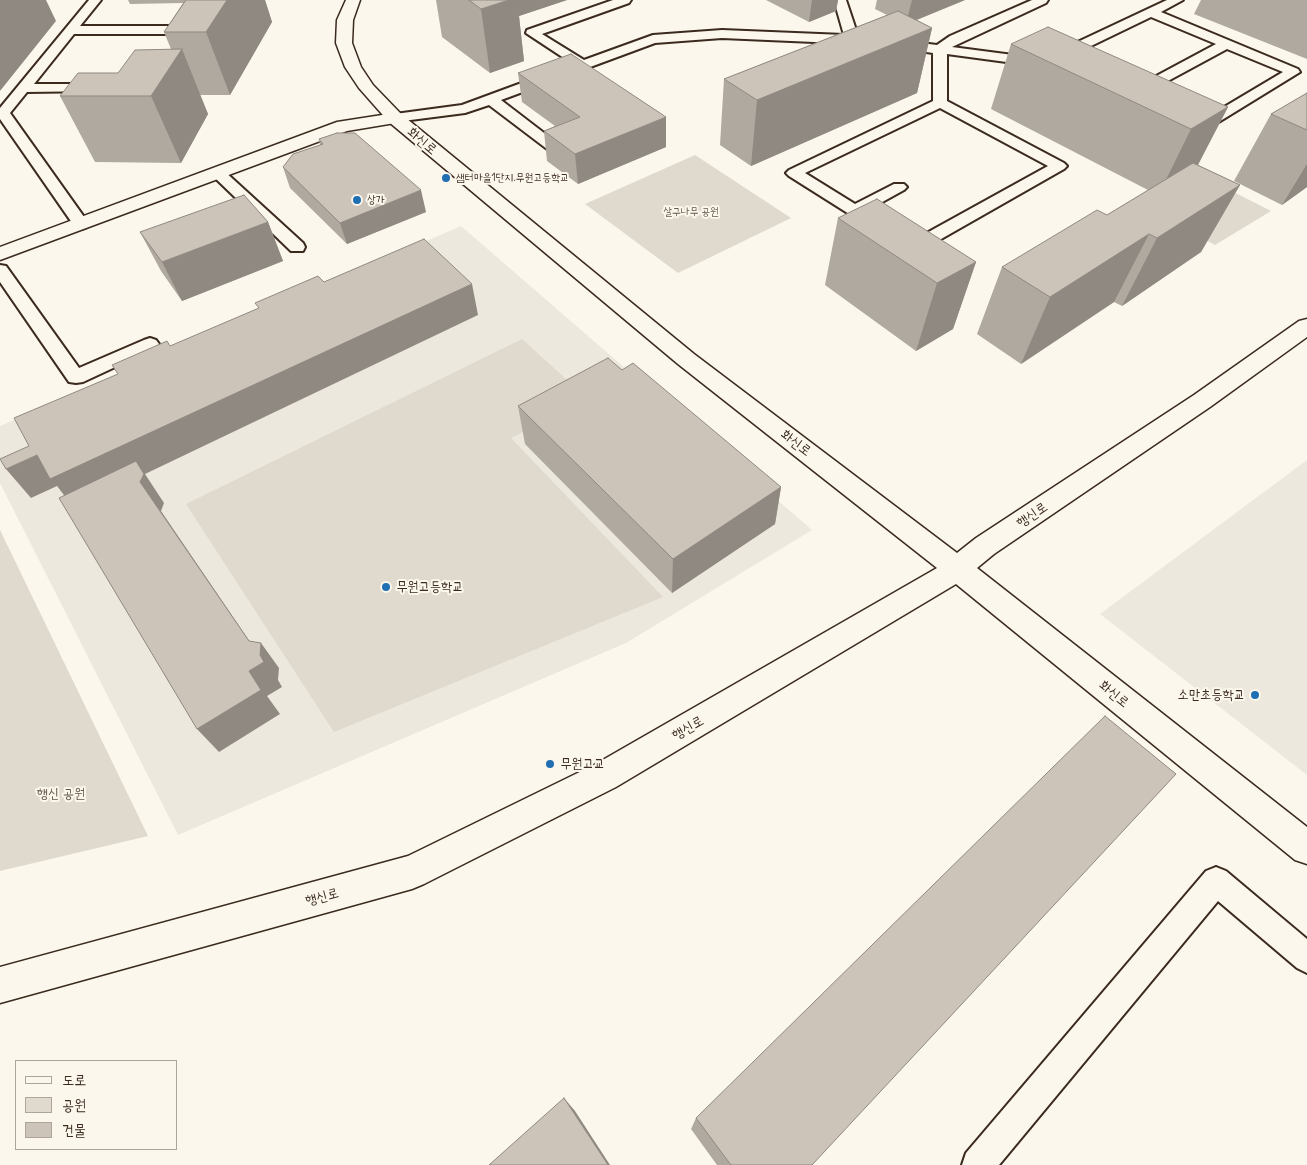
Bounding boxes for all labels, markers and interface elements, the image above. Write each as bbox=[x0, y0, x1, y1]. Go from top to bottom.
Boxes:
street label: 화신로 bbox=[404, 124, 440, 158]
place label: 샘터마을1단지.무원고등학교 bbox=[456, 171, 569, 185]
marker: 샘터마을1단지.무원고등학교 bbox=[440, 172, 452, 184]
place label: 상가 bbox=[367, 193, 385, 207]
marker: 상가 bbox=[351, 194, 363, 206]
park label: 살구나무 공원 bbox=[663, 205, 719, 219]
street label: 화신로 bbox=[777, 426, 815, 460]
street label: 행신로 bbox=[1013, 499, 1051, 531]
place label: 무원고등학교 bbox=[396, 579, 464, 595]
marker: 무원고등학교 bbox=[380, 581, 392, 593]
street label: 화신로 bbox=[1096, 677, 1132, 711]
place label: 소만초등학교 bbox=[1177, 687, 1245, 703]
marker: 소만초등학교 bbox=[1249, 689, 1261, 701]
street label: 행신로 bbox=[669, 712, 707, 744]
place label: 무원고교 bbox=[560, 756, 605, 772]
marker: 무원고교 bbox=[544, 758, 556, 770]
park label: 행신 공원 bbox=[37, 786, 85, 802]
street label: 행신로 bbox=[304, 885, 340, 909]
legend bbox=[15, 1060, 178, 1150]
text: 도로 bbox=[62, 1070, 86, 1089]
text: 공원 bbox=[62, 1095, 86, 1114]
text: 건물 bbox=[62, 1120, 86, 1139]

